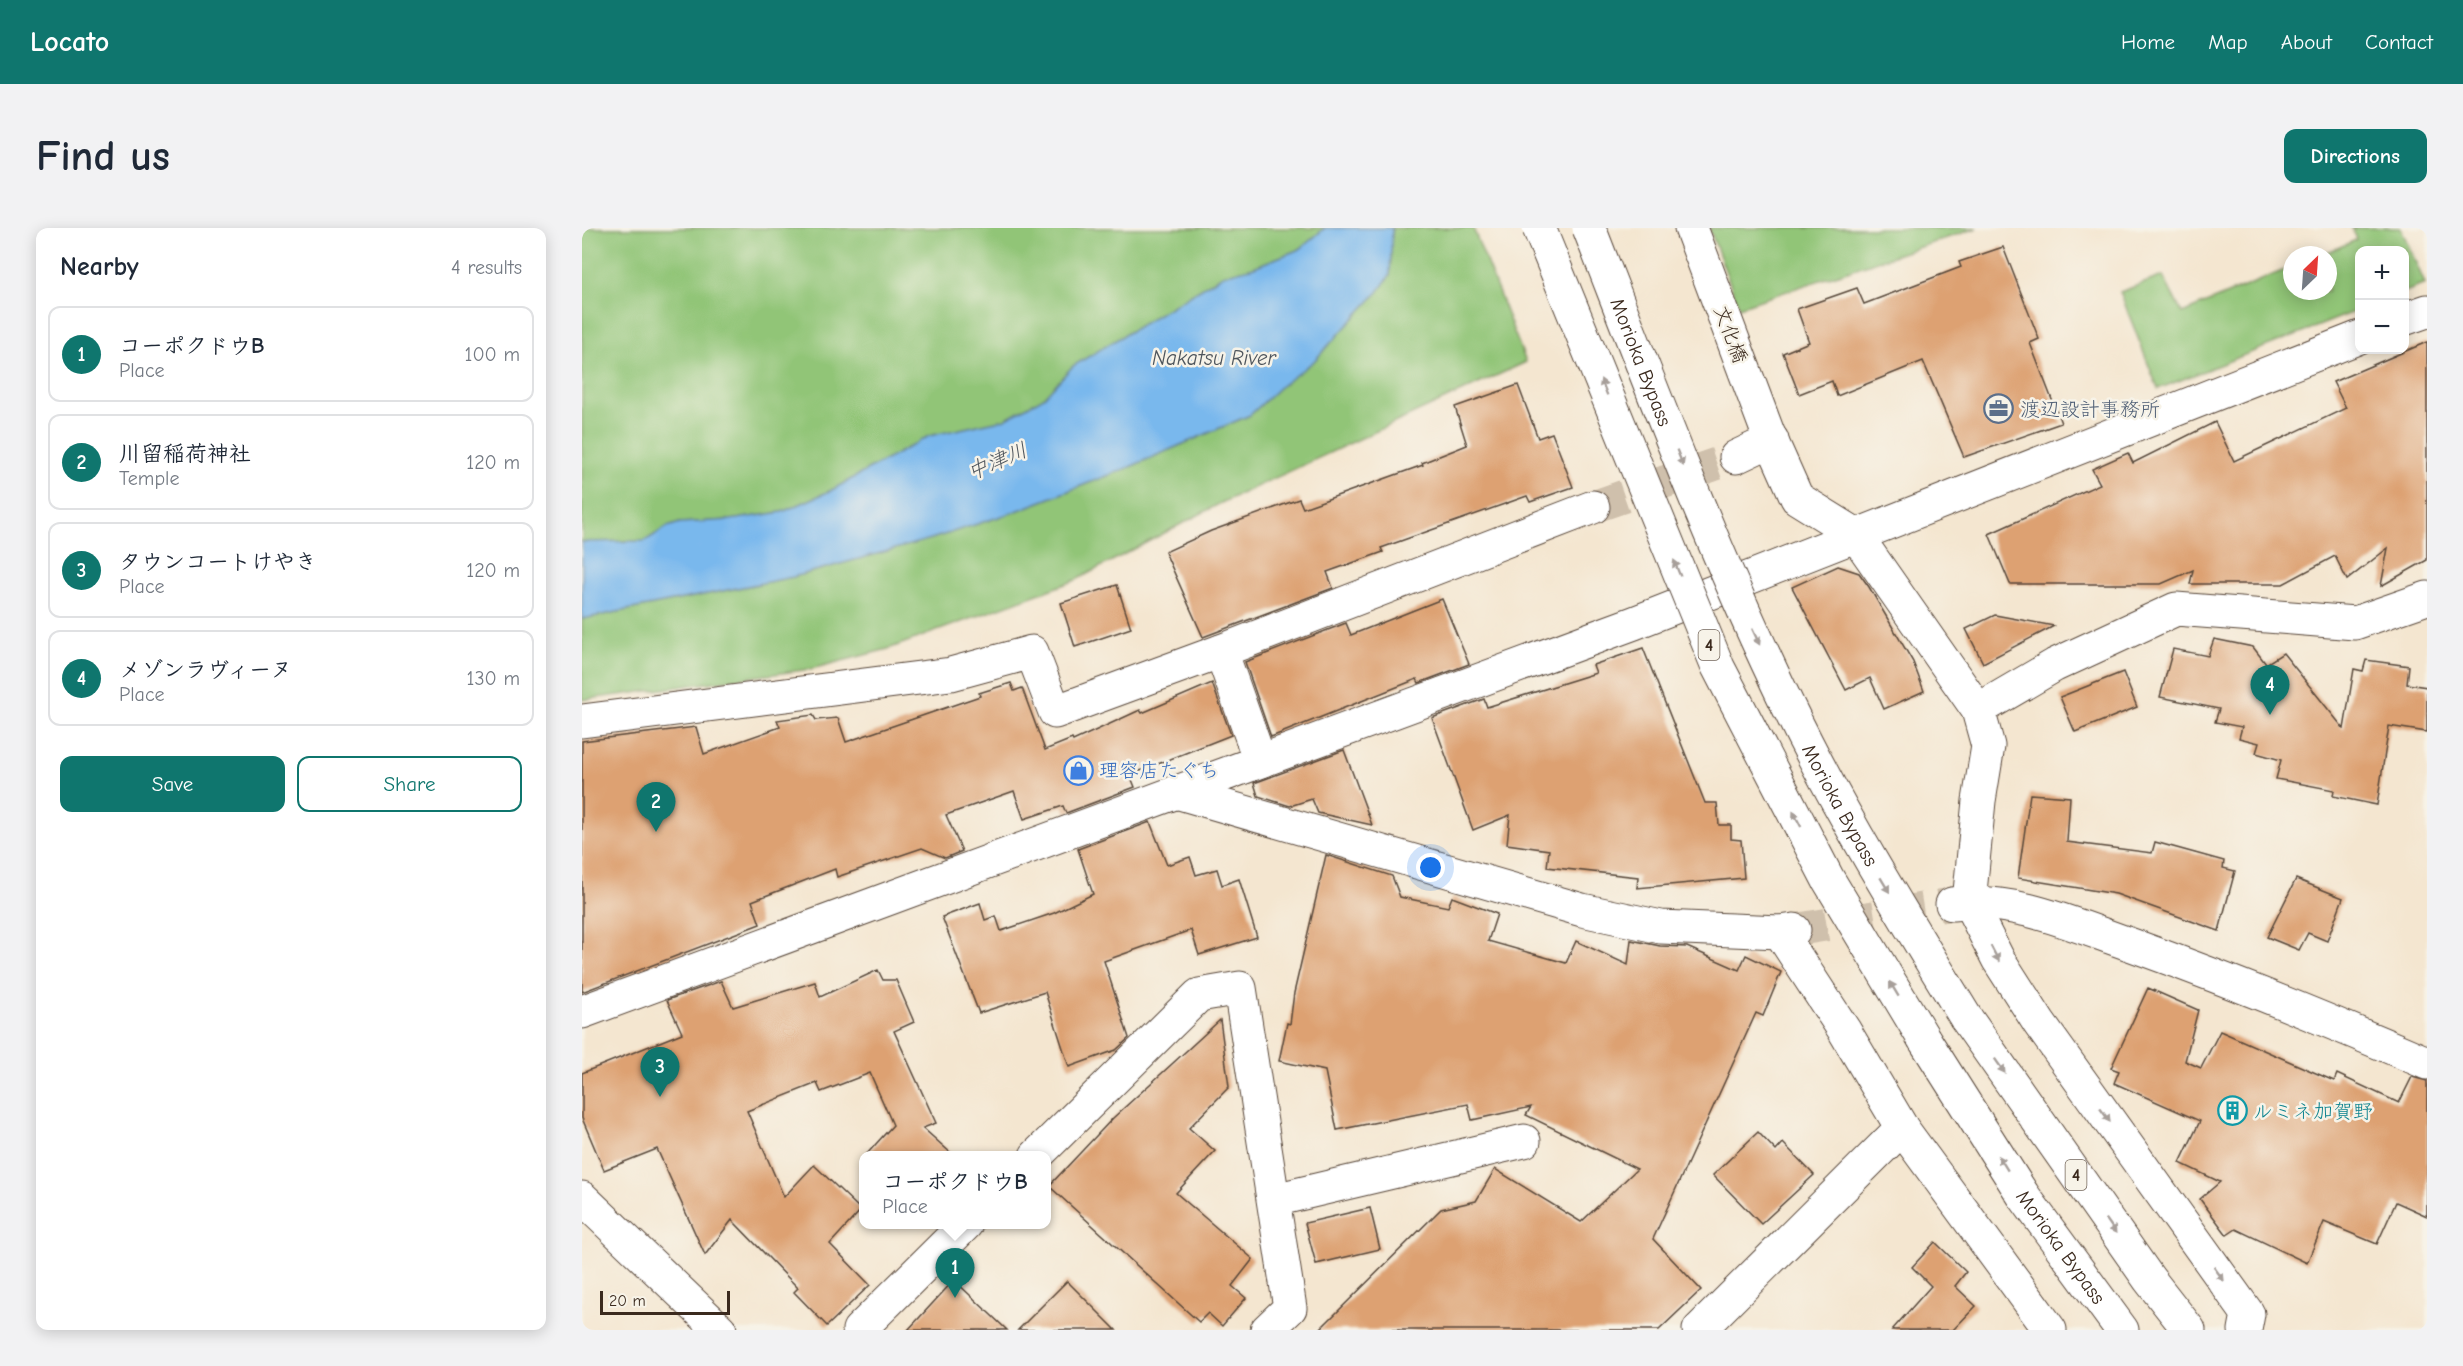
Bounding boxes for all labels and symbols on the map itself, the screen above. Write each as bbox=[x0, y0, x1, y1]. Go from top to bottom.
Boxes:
north arrow bbox=[2283, 246, 2337, 300]
street label: Morioka Bypass bbox=[1605, 295, 1676, 430]
street label: 文化橋 bbox=[1709, 302, 1752, 366]
water label: Nakatsu River bbox=[1152, 346, 1278, 370]
one-way arrow bbox=[1599, 378, 1609, 396]
office icon: 渡辺設計事務所 bbox=[1983, 393, 2015, 425]
place label: 渡辺設計事務所 bbox=[2020, 398, 2160, 421]
water label: 中津川 bbox=[963, 438, 1031, 484]
one-way arrow bbox=[1676, 449, 1685, 467]
one-way arrow bbox=[1672, 559, 1681, 577]
one-way arrow bbox=[1751, 629, 1761, 647]
road number: 4 bbox=[1698, 630, 1720, 660]
pin: 4 bbox=[2250, 666, 2290, 715]
street label: Morioka Bypass bbox=[1797, 740, 1883, 870]
shop icon: 理容店たぐち bbox=[1062, 754, 1094, 786]
place label: 理容店たぐち bbox=[1099, 759, 1219, 782]
pin: 2 bbox=[636, 782, 676, 832]
one-way arrow bbox=[1792, 811, 1802, 828]
your location bbox=[1416, 853, 1445, 882]
one-way arrow bbox=[1880, 877, 1891, 893]
one-way arrow bbox=[1990, 946, 2000, 963]
one-way arrow bbox=[1889, 980, 1899, 997]
pin: 3 bbox=[640, 1048, 680, 1097]
one-way arrow bbox=[1993, 1059, 2005, 1074]
building icon: ルミネ加賀野 bbox=[2216, 1095, 2248, 1127]
place label: ルミネ加賀野 bbox=[2253, 1100, 2373, 1123]
one-way arrow bbox=[2099, 1107, 2111, 1123]
one-way arrow bbox=[1997, 1155, 2008, 1171]
road number: 4 bbox=[2066, 1160, 2086, 1190]
street label: Morioka Bypass bbox=[2011, 1186, 2110, 1309]
one-way arrow bbox=[2105, 1218, 2116, 1234]
pin: 1 bbox=[936, 1248, 974, 1298]
one-way arrow bbox=[2213, 1265, 2225, 1281]
scale bar bbox=[600, 1288, 730, 1316]

